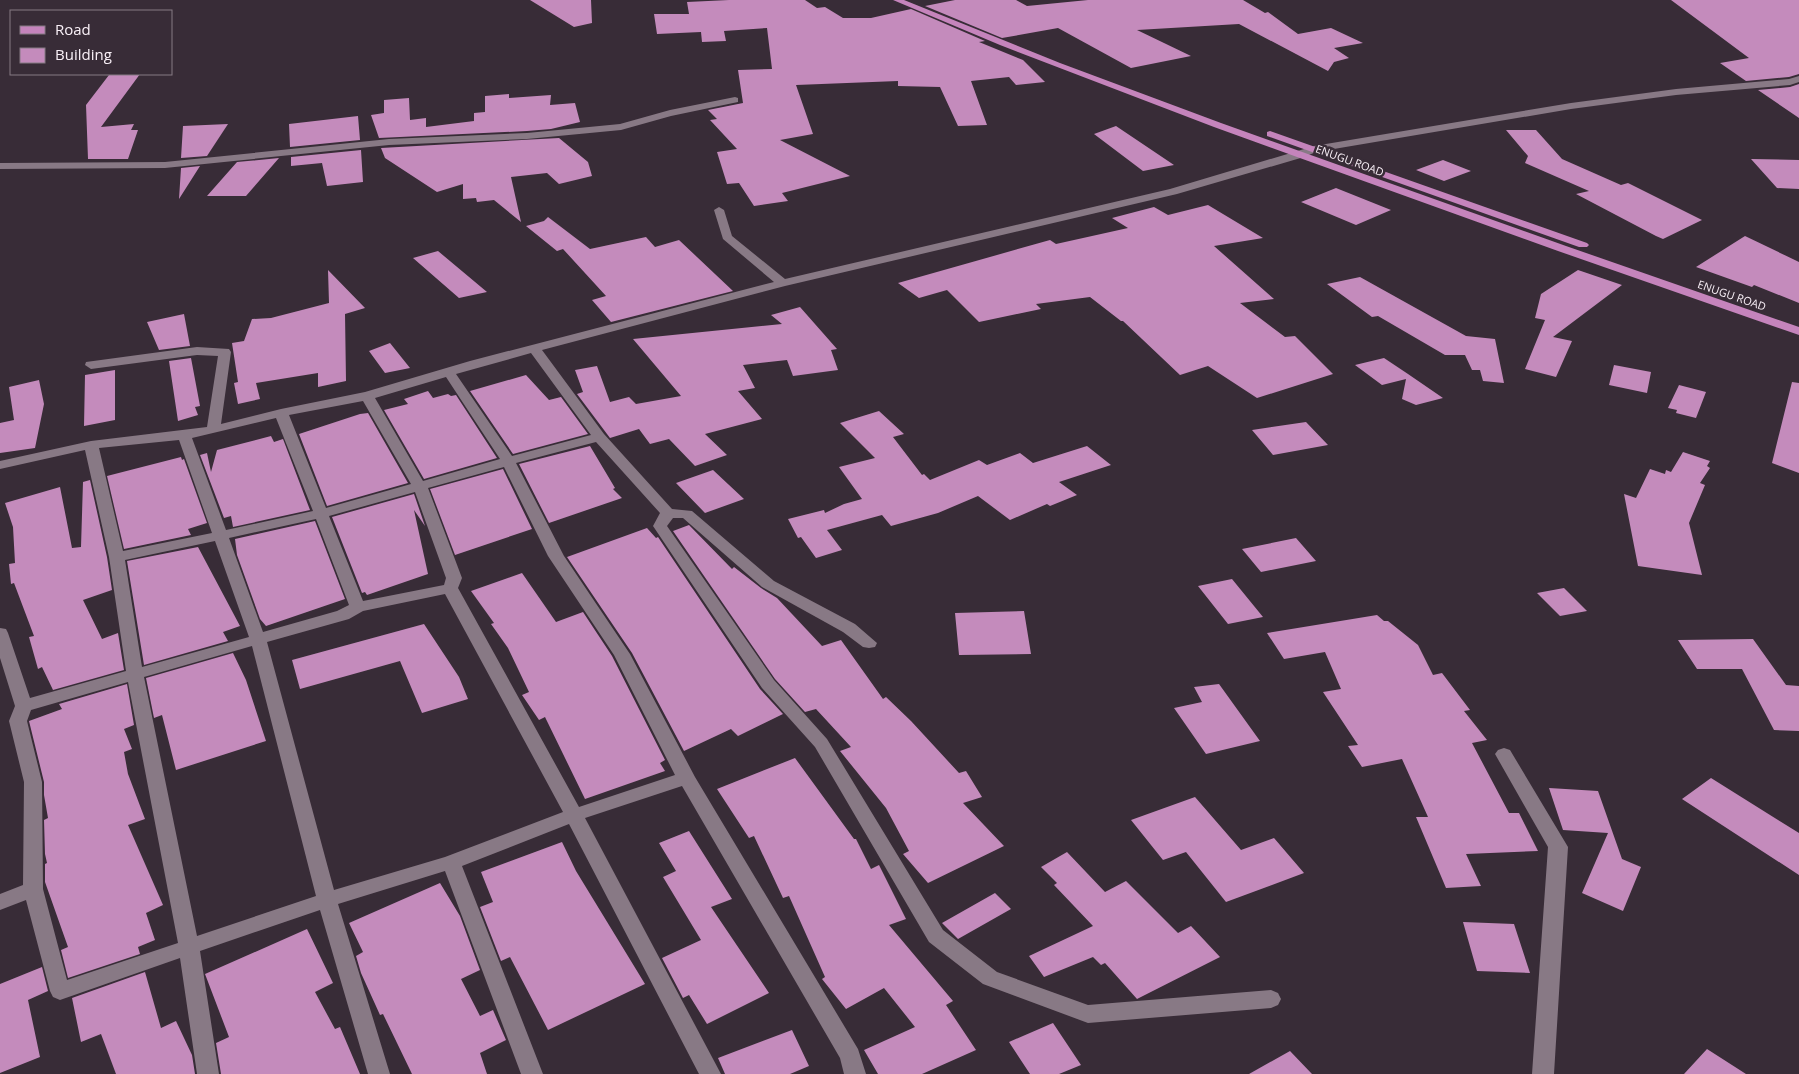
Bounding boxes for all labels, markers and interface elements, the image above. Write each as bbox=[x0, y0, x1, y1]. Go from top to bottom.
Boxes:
legend bbox=[10, 10, 172, 75]
text: Road bbox=[55, 19, 91, 39]
text: Building bbox=[55, 44, 112, 64]
street label: ENUGU ROAD bbox=[1314, 141, 1386, 179]
street label: ENUGU ROAD bbox=[1696, 276, 1768, 314]

